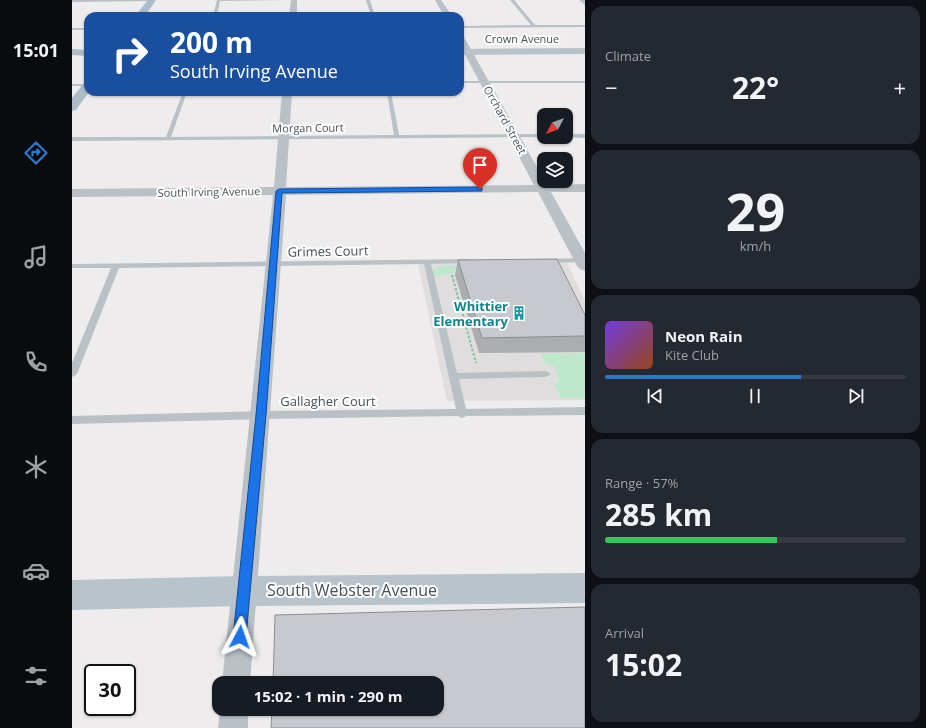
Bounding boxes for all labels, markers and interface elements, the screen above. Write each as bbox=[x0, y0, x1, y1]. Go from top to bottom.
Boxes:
text: 200 m bbox=[170, 23, 253, 61]
icon: right bbox=[104, 28, 156, 80]
street label: Crown Avenue bbox=[485, 31, 559, 46]
text: 15:01 bbox=[13, 38, 59, 62]
text: Climate bbox=[605, 47, 651, 65]
text: South Irving Avenue bbox=[170, 59, 338, 83]
text: 22° bbox=[732, 67, 779, 108]
text: − bbox=[605, 72, 618, 102]
text: + bbox=[893, 72, 906, 102]
street label: Orchard Street bbox=[480, 83, 530, 157]
north arrow bbox=[537, 108, 573, 144]
map controls bbox=[537, 108, 573, 188]
street label: Morgan Court bbox=[272, 119, 344, 136]
icon: directions bbox=[22, 139, 50, 167]
pin bbox=[463, 148, 497, 189]
button: layers bbox=[537, 152, 573, 188]
icon: arrive bbox=[469, 154, 491, 176]
text: 29 bbox=[726, 175, 785, 246]
street label: South Irving Avenue bbox=[158, 183, 260, 200]
text: km/h bbox=[740, 237, 771, 255]
street label: Grimes Court bbox=[287, 241, 369, 261]
icon: music bbox=[22, 243, 50, 271]
place label: Whittier Elementary bbox=[433, 297, 509, 330]
building icon: Whittier Elementary bbox=[511, 305, 527, 321]
text: Neon Rain bbox=[665, 326, 743, 346]
text: Kite Club bbox=[665, 346, 719, 364]
icon: phone bbox=[22, 348, 50, 376]
icon: previous bbox=[644, 385, 666, 407]
icon: pause bbox=[744, 385, 766, 407]
icon: next bbox=[845, 385, 867, 407]
street label: Gallagher Court bbox=[280, 392, 376, 410]
icon: climate bbox=[22, 453, 50, 481]
text: Range · 57% bbox=[605, 474, 678, 492]
text: 285 km bbox=[605, 494, 712, 535]
icon: car bbox=[22, 557, 50, 585]
street label: South Webster Avenue bbox=[267, 579, 437, 601]
position arrow bbox=[219, 616, 261, 658]
text: Arrival bbox=[605, 624, 644, 642]
text: 15:02 bbox=[605, 644, 682, 685]
icon: filters bbox=[22, 662, 50, 690]
speed limit sign: 30 bbox=[84, 664, 136, 716]
text: 15:02 · 1 min · 290 m bbox=[254, 686, 402, 706]

